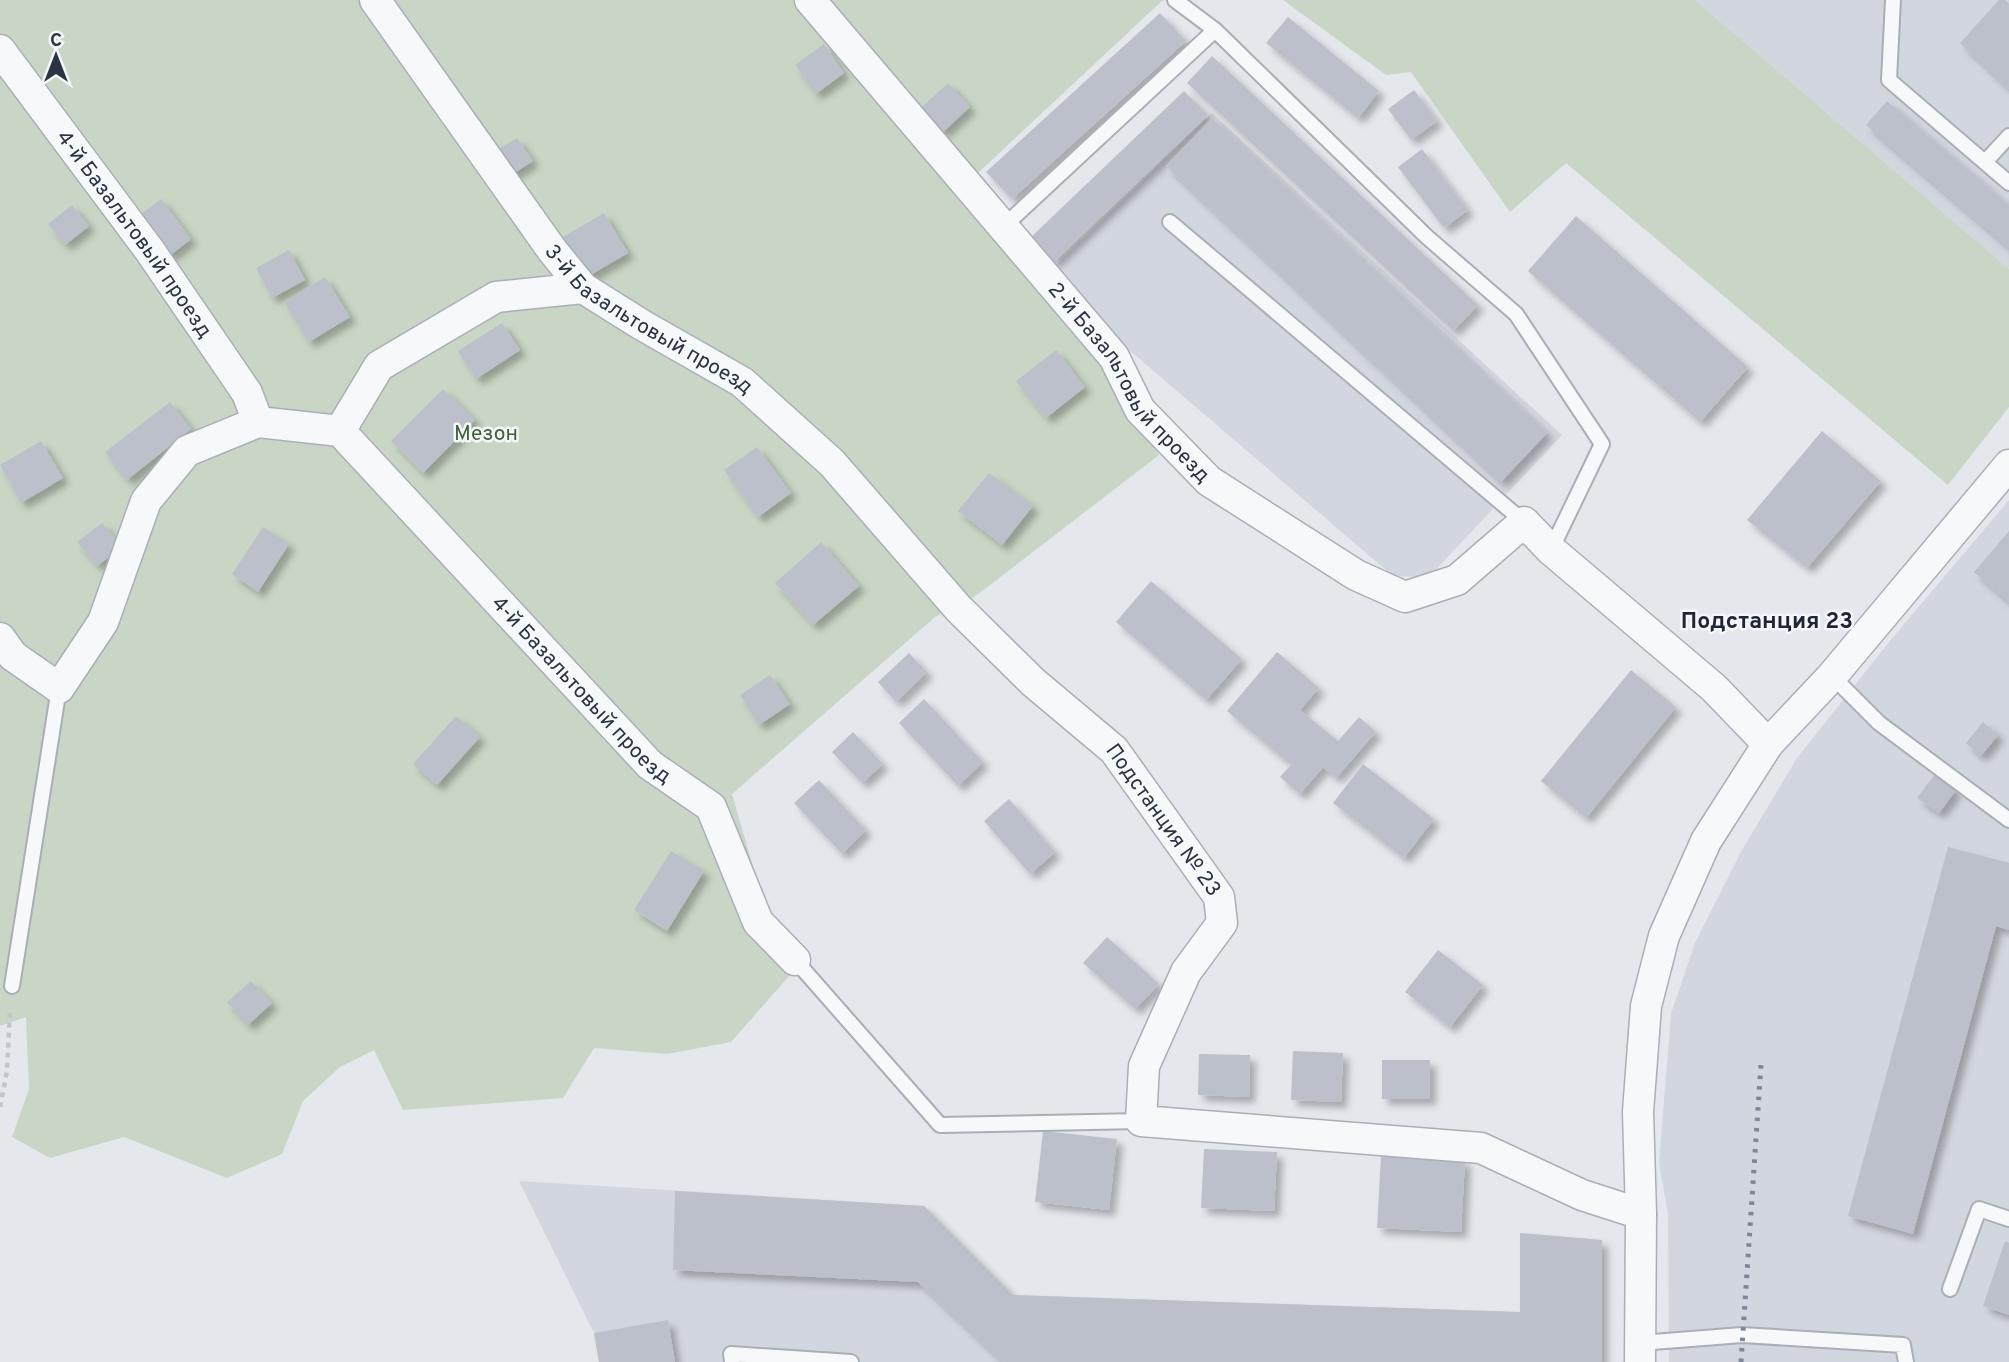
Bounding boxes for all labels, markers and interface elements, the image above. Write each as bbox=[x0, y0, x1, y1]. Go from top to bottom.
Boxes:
north arrow bbox=[21, 21, 91, 91]
text: С bbox=[50, 29, 62, 53]
street label: 4-й Базальтовый проезд bbox=[50, 125, 218, 344]
street label: 3-й Базальтовый проезд bbox=[538, 239, 759, 401]
street label: 2-й Базальтовый проезд bbox=[1041, 277, 1215, 489]
park label: Мезон bbox=[454, 421, 518, 448]
street label: 4-й Базальтовый проезд bbox=[485, 591, 676, 791]
district label: Подстанция 23 bbox=[1681, 608, 1853, 637]
street label: Подстанция № 23 bbox=[1099, 739, 1226, 902]

